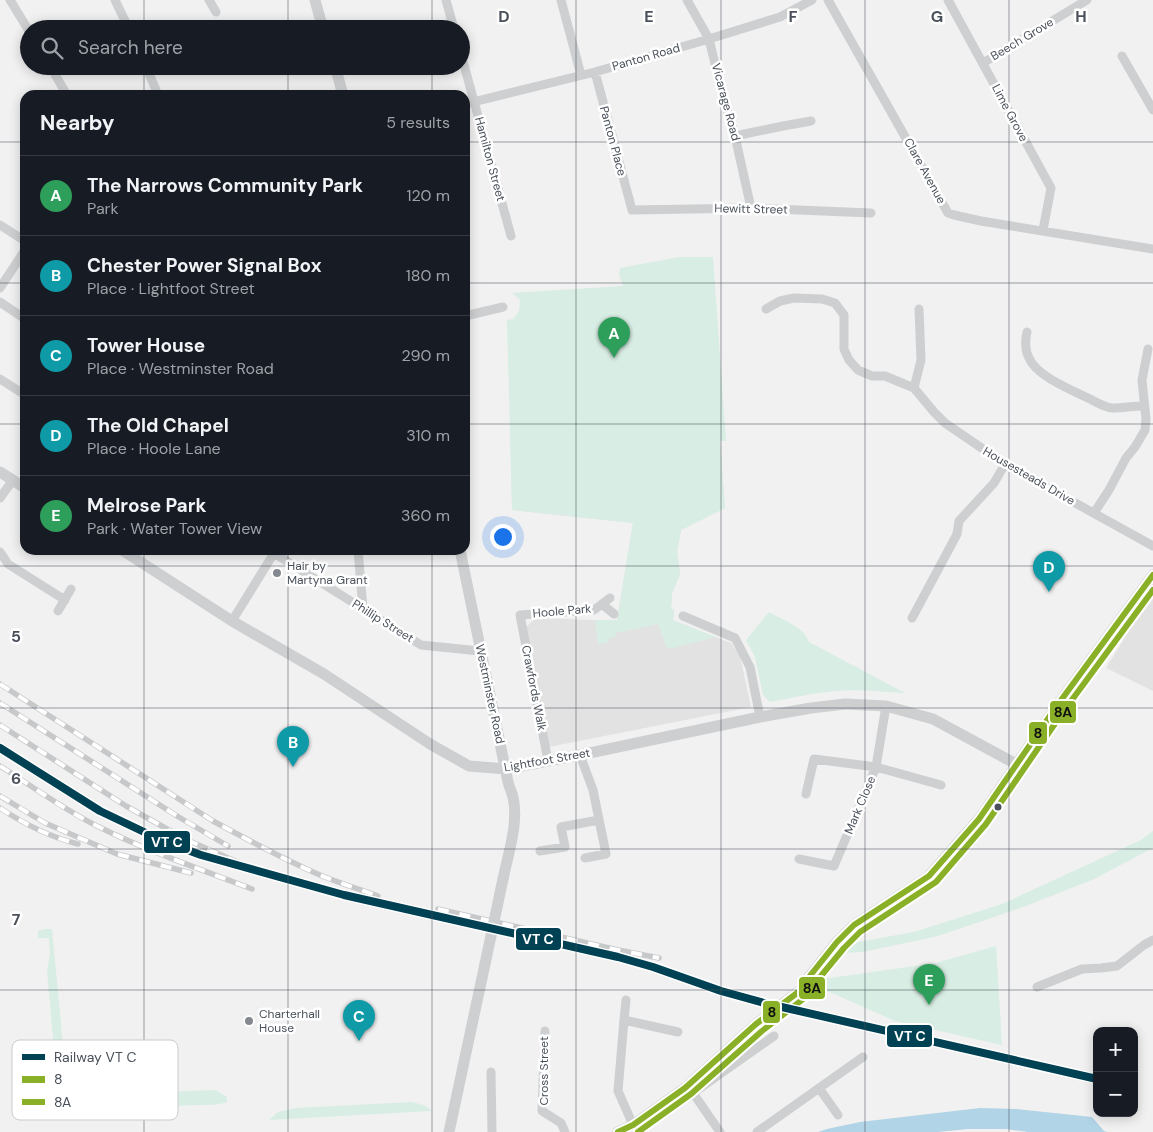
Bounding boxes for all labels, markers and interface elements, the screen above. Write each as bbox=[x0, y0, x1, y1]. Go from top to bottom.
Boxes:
text: D bbox=[498, 6, 510, 27]
text: E bbox=[644, 6, 654, 27]
text: F bbox=[789, 6, 798, 27]
text: G bbox=[931, 6, 943, 27]
text: H bbox=[1075, 6, 1087, 27]
street label: Beech Grove bbox=[988, 14, 1057, 64]
search box bbox=[20, 20, 470, 75]
icon: search bbox=[38, 34, 66, 62]
text: Search here bbox=[78, 35, 183, 60]
street label: Panton Road bbox=[610, 40, 682, 74]
street label: Vicarage Road bbox=[708, 61, 744, 143]
street label: Lime Grove bbox=[988, 81, 1032, 145]
street label: Panton Place bbox=[596, 104, 630, 178]
text: Nearby bbox=[40, 109, 114, 137]
text: 5 results bbox=[386, 112, 450, 133]
street label: Hamilton Street bbox=[471, 115, 509, 203]
street label: Clare Avenue bbox=[900, 135, 950, 207]
text: The Narrows Community Park bbox=[87, 173, 363, 198]
text: A bbox=[50, 185, 62, 206]
text: 120 m bbox=[406, 185, 450, 206]
text: Park bbox=[87, 198, 119, 219]
street label: Hewitt Street bbox=[714, 200, 788, 218]
text: Chester Power Signal Box bbox=[87, 253, 322, 278]
text: B bbox=[51, 265, 61, 286]
text: 180 m bbox=[406, 265, 450, 286]
text: Place · Lightfoot Street bbox=[87, 278, 255, 299]
pin: A bbox=[598, 317, 630, 358]
text: Tower House bbox=[87, 333, 205, 358]
text: C bbox=[50, 345, 62, 366]
text: 290 m bbox=[401, 345, 450, 366]
text: Place · Westminster Road bbox=[87, 358, 274, 379]
text: The Old Chapel bbox=[87, 413, 229, 438]
text: D bbox=[50, 425, 62, 446]
text: 310 m bbox=[406, 425, 450, 446]
text: Place · Hoole Lane bbox=[87, 438, 221, 459]
street label: Housesteads Drive bbox=[980, 443, 1078, 509]
text: Melrose Park bbox=[87, 493, 207, 518]
text: E bbox=[51, 505, 61, 526]
text: 360 m bbox=[401, 505, 450, 526]
text: Park · Water Tower View bbox=[87, 518, 262, 539]
your location bbox=[490, 524, 516, 550]
pin: D bbox=[1033, 551, 1065, 592]
place label: Hair by Martyna Grant bbox=[287, 558, 368, 588]
marker: Hair by Martyna Grant bbox=[271, 567, 283, 579]
street label: Phillip Street bbox=[349, 596, 417, 646]
street label: Hoole Park bbox=[532, 600, 592, 622]
text: 5 bbox=[11, 626, 21, 647]
street label: Westminster Road bbox=[472, 643, 508, 745]
street label: Crawfords Walk bbox=[518, 644, 550, 732]
line badge: 8A bbox=[1049, 700, 1077, 724]
text: 8A bbox=[1054, 703, 1072, 721]
line badge: 8 bbox=[1028, 721, 1048, 745]
text: 8 bbox=[1034, 724, 1043, 742]
pin: B bbox=[277, 726, 309, 767]
street label: Lightfoot Street bbox=[503, 744, 592, 775]
text: 6 bbox=[11, 768, 21, 789]
street label: Mark Close bbox=[841, 773, 879, 836]
unlabelled marker bbox=[993, 802, 1003, 812]
line badge: VT C bbox=[143, 830, 191, 854]
text: VT C bbox=[151, 833, 183, 851]
text: 7 bbox=[12, 909, 21, 930]
line badge: VT C bbox=[515, 927, 562, 951]
text: VT C bbox=[522, 930, 554, 948]
pin: E bbox=[913, 964, 945, 1005]
line badge: 8A bbox=[798, 976, 826, 1000]
text: 8A bbox=[803, 979, 821, 997]
pin: C bbox=[343, 1000, 375, 1041]
line badge: 8 bbox=[762, 1000, 781, 1024]
text: 8 bbox=[768, 1003, 777, 1021]
place label: Charterhall House bbox=[259, 1006, 320, 1036]
marker: Charterhall House bbox=[243, 1015, 255, 1027]
line badge: VT C bbox=[886, 1024, 933, 1048]
text: VT C bbox=[894, 1027, 926, 1045]
map controls bbox=[1093, 1027, 1138, 1117]
button: + bbox=[1093, 1027, 1138, 1072]
street label: Cross Street bbox=[536, 1036, 552, 1106]
legend bbox=[12, 1040, 178, 1120]
text: Railway VT C bbox=[54, 1048, 137, 1066]
text: 8 bbox=[54, 1070, 63, 1088]
button: − bbox=[1093, 1072, 1138, 1117]
text: 8A bbox=[54, 1093, 71, 1111]

